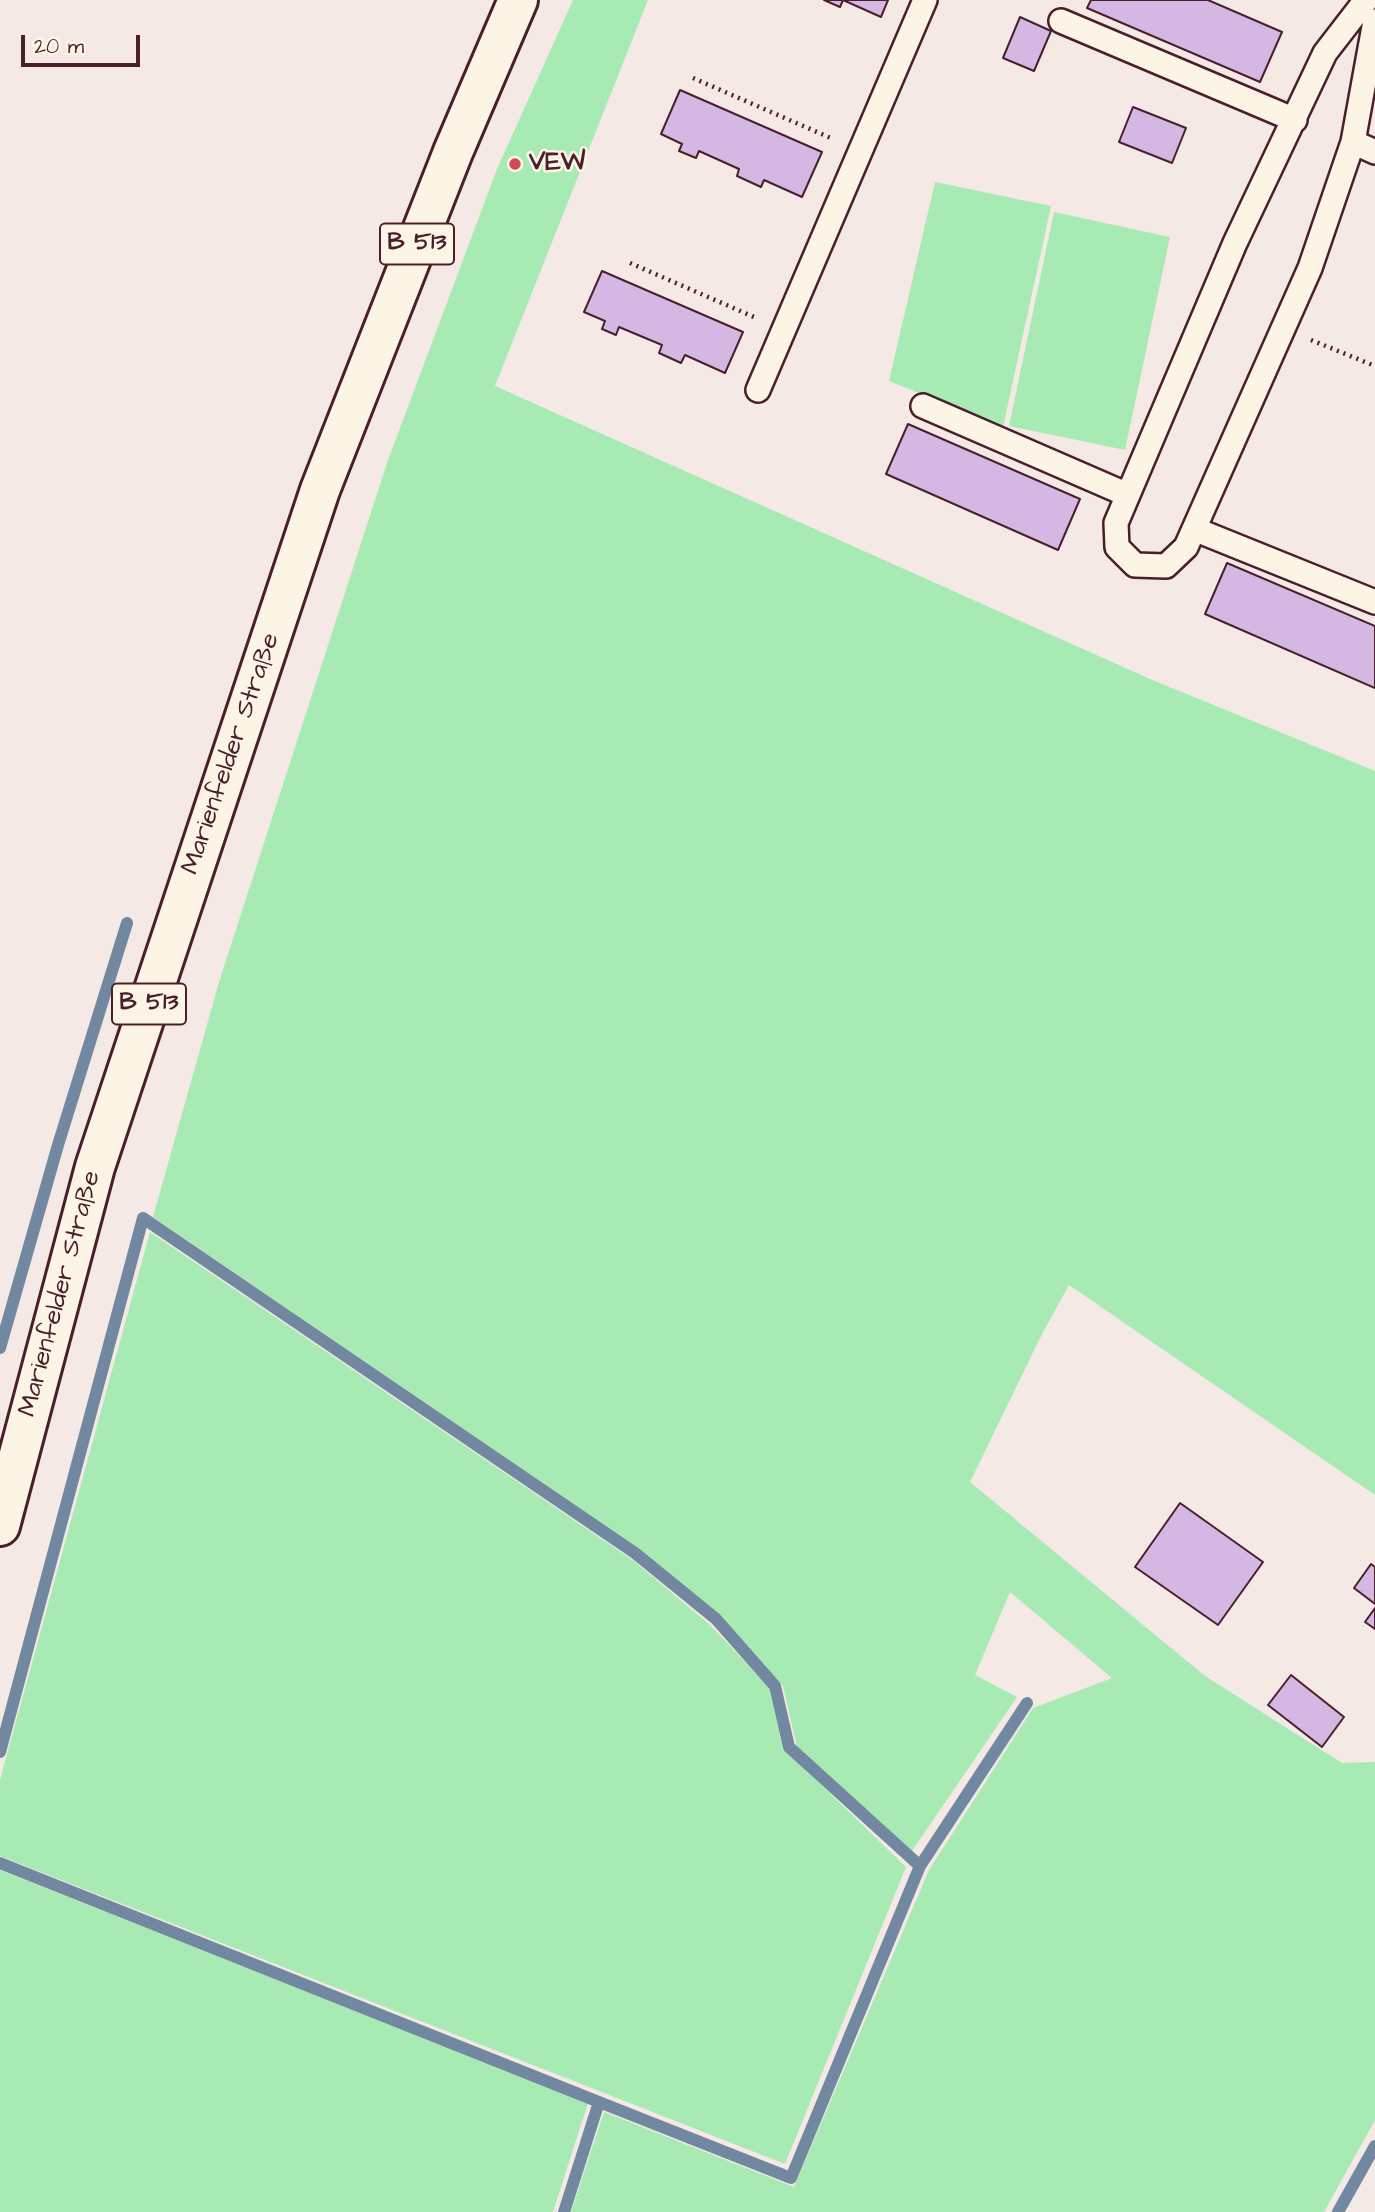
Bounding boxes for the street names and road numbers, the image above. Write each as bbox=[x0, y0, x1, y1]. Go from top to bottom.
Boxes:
road number: B 513 bbox=[380, 224, 454, 264]
street label: Marienfelder Straße bbox=[176, 629, 288, 879]
road number: B 513 bbox=[112, 984, 186, 1024]
street label: Marienfelder Straße bbox=[13, 1168, 109, 1420]

